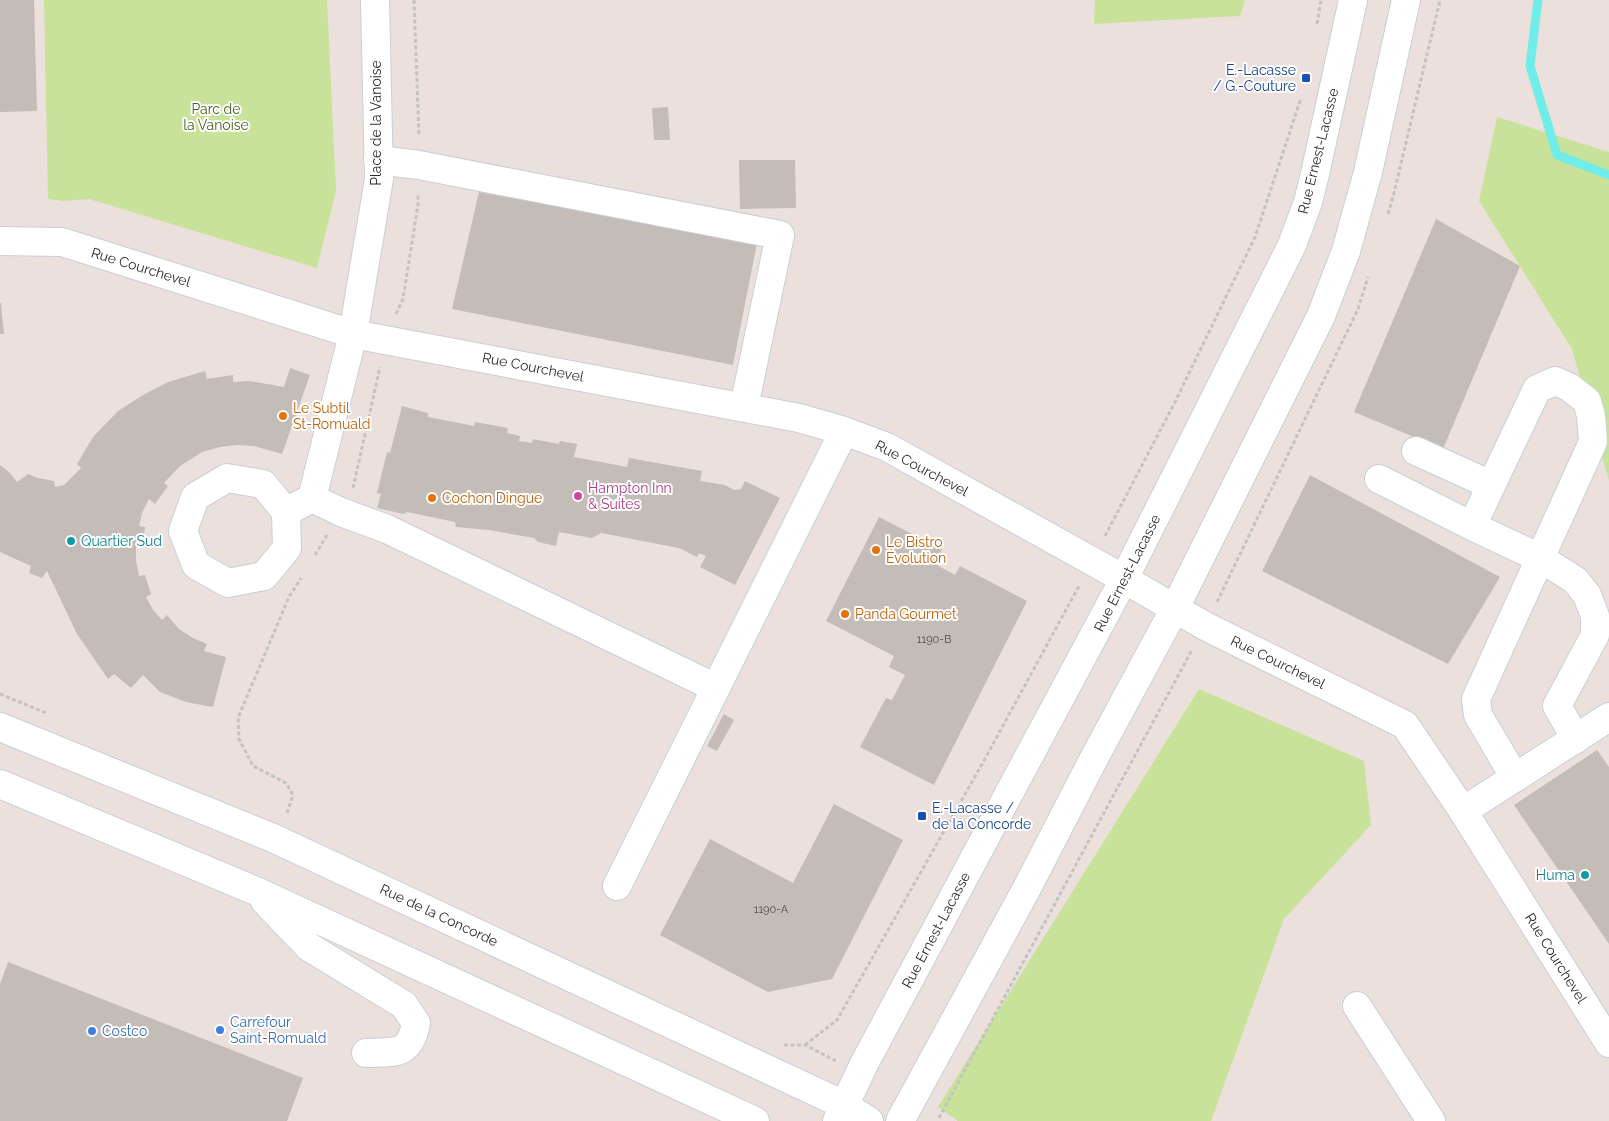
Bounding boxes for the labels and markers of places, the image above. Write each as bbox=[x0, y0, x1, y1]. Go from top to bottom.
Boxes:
place label: E.-Lacasse / G.-Couture bbox=[1213, 62, 1296, 94]
marker: E.-Lacasse / G.-Couture bbox=[1300, 72, 1312, 84]
place label: Le Subtil St-Romuald bbox=[293, 400, 371, 432]
marker: Le Subtil St-Romuald bbox=[277, 410, 289, 422]
place label: Hampton Inn & Suites bbox=[588, 480, 672, 512]
place label: Cochon Dingue bbox=[442, 490, 542, 506]
marker: Hampton Inn & Suites bbox=[572, 490, 584, 502]
marker: Cochon Dingue bbox=[426, 492, 438, 504]
place label: Quartier Sud bbox=[81, 533, 162, 549]
place label: Le Bistro Évolution bbox=[886, 534, 946, 566]
marker: Quartier Sud bbox=[65, 535, 77, 547]
marker: Le Bistro Évolution bbox=[870, 544, 882, 556]
place label: Panda Gourmet bbox=[855, 606, 957, 622]
marker: Panda Gourmet bbox=[839, 608, 851, 620]
place label: E.-Lacasse / de la Concorde bbox=[932, 800, 1031, 832]
marker: E.-Lacasse / de la Concorde bbox=[916, 810, 928, 822]
place label: Huma bbox=[1536, 867, 1575, 883]
marker: Huma bbox=[1579, 869, 1591, 881]
place label: Carrefour Saint-Romuald bbox=[230, 1014, 326, 1046]
place label: Costco bbox=[102, 1023, 147, 1039]
marker: Carrefour Saint-Romuald bbox=[214, 1024, 226, 1036]
marker: Costco bbox=[86, 1025, 98, 1037]

